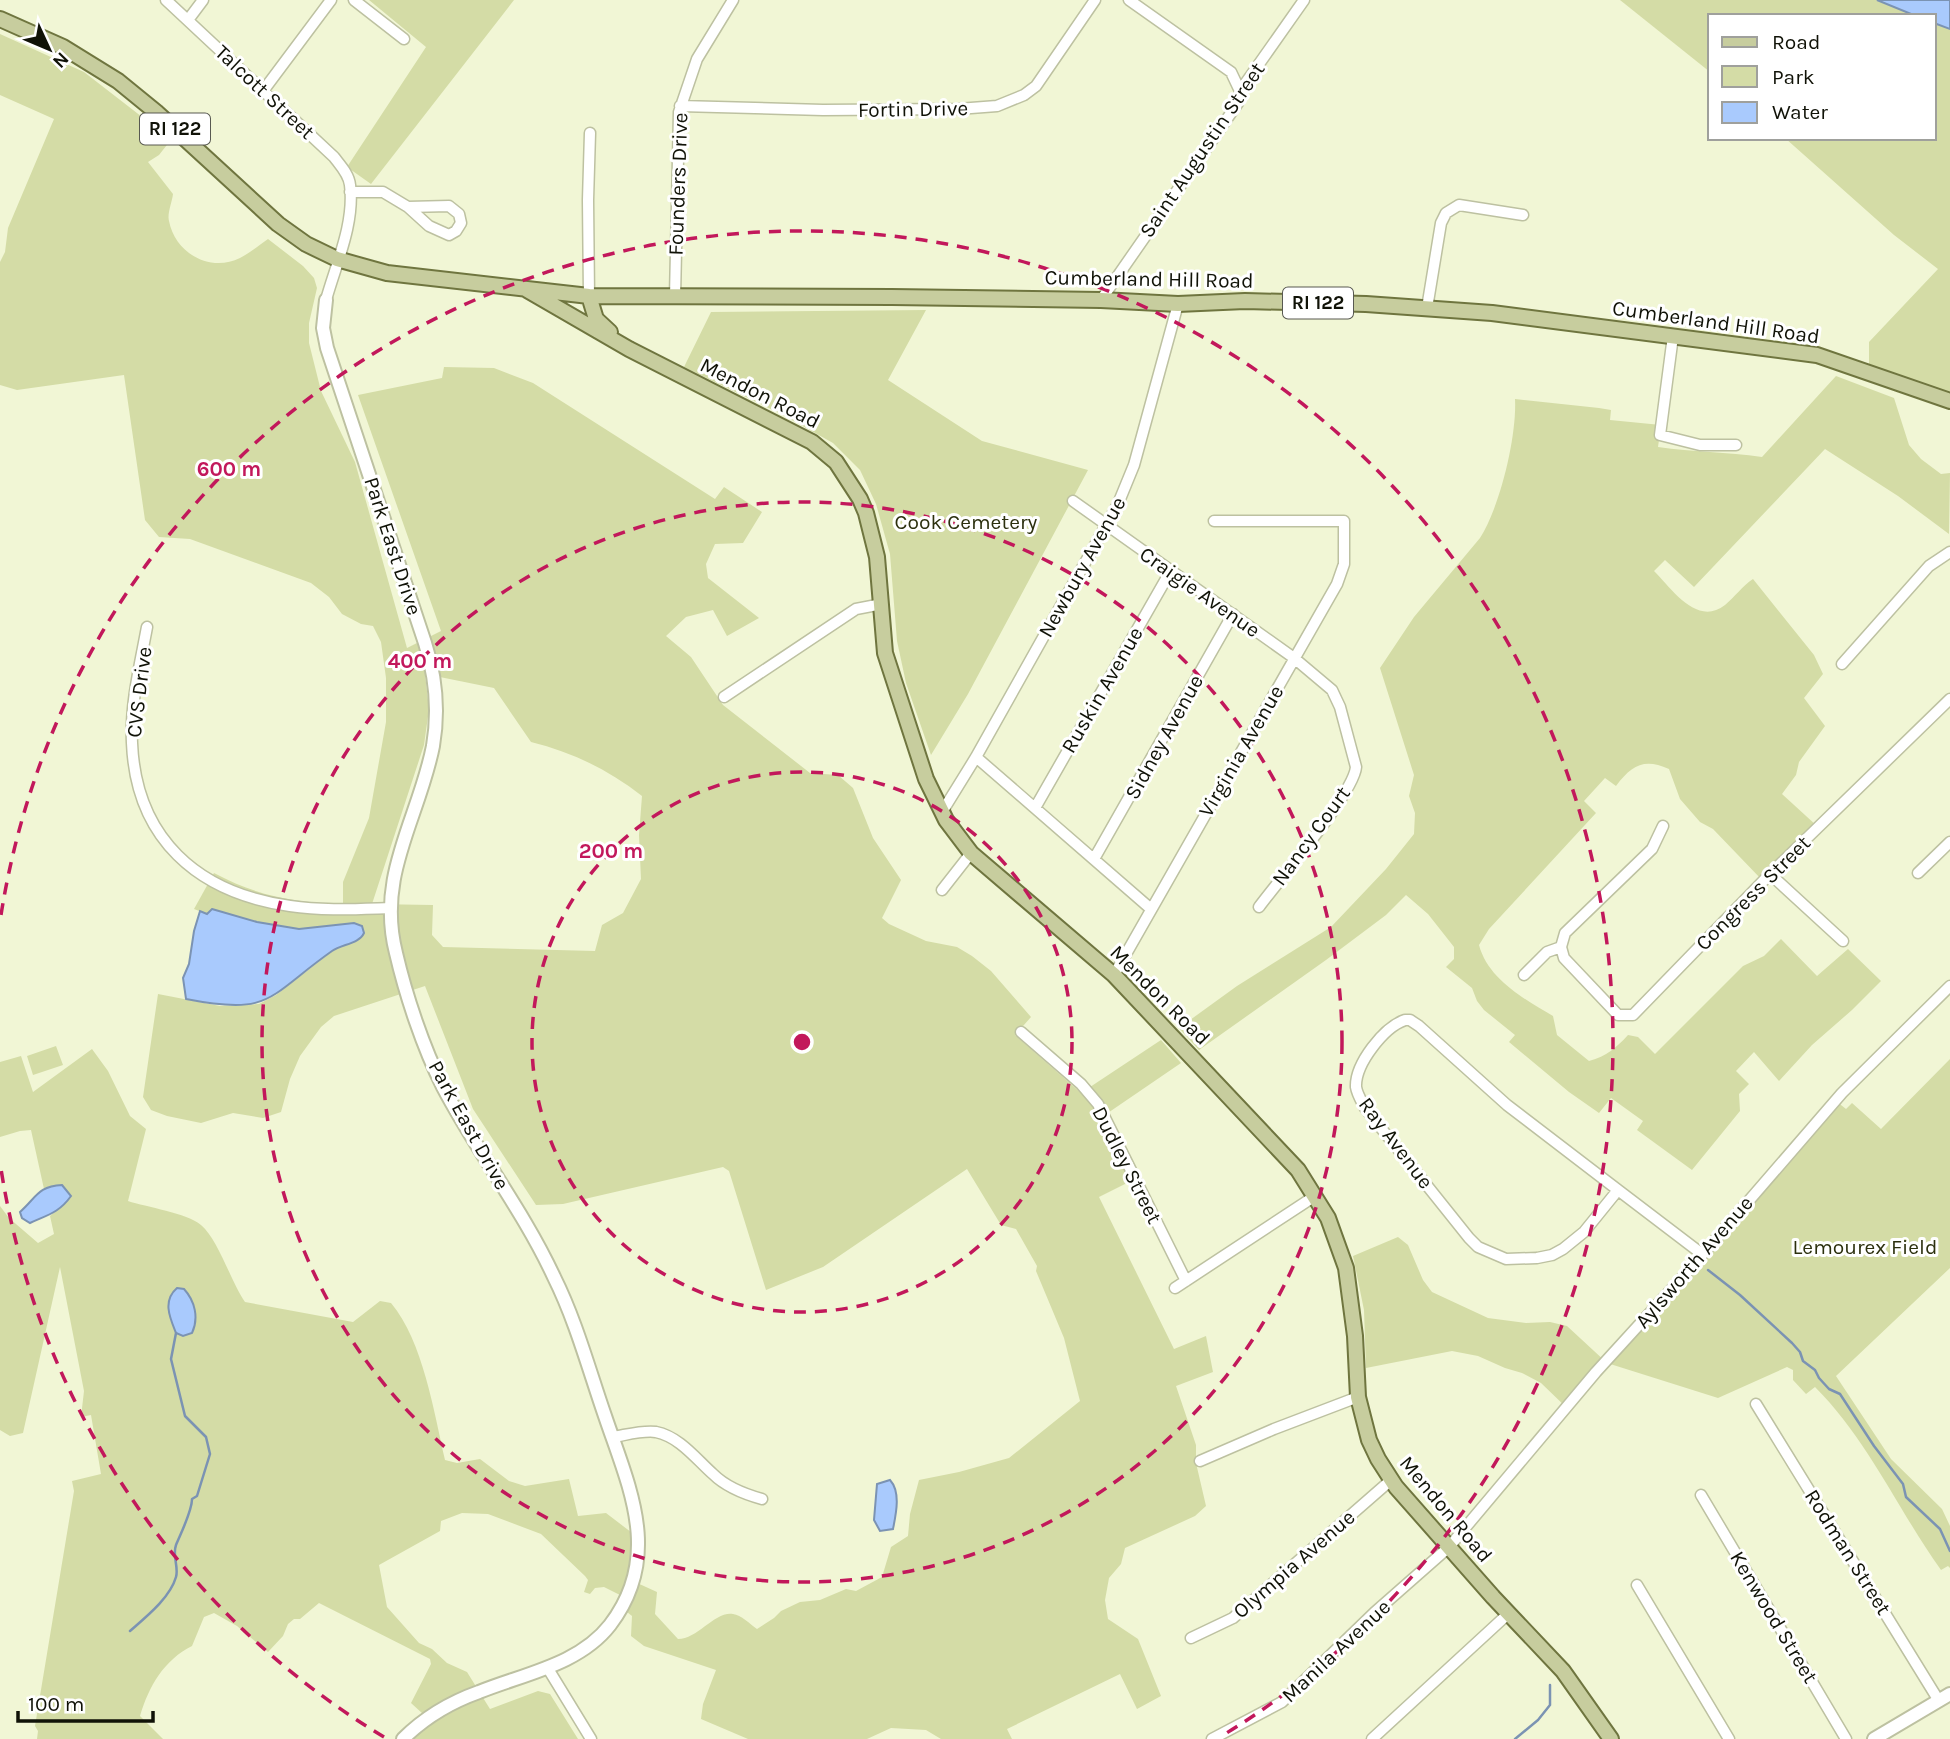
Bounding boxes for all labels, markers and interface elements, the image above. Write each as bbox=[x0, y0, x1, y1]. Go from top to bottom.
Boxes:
north arrow bbox=[14, 14, 84, 84]
legend bbox=[1708, 14, 1936, 140]
text: Road bbox=[1772, 30, 1820, 54]
street label: Talcott Street bbox=[210, 40, 320, 144]
text: N bbox=[48, 48, 73, 73]
street label: Saint Augustin Street bbox=[1134, 58, 1270, 242]
text: Park bbox=[1772, 65, 1815, 89]
street label: Fortin Drive bbox=[858, 96, 968, 122]
text: Water bbox=[1772, 100, 1828, 124]
street label: Founders Drive bbox=[664, 112, 692, 256]
road number: RI 122 bbox=[140, 113, 210, 144]
street label: Cumberland Hill Road bbox=[1044, 265, 1254, 293]
road number: RI 122 bbox=[1283, 288, 1353, 318]
street label: Cumberland Hill Road bbox=[1611, 296, 1821, 348]
street label: Mendon Road bbox=[696, 353, 824, 433]
text: 600 m bbox=[197, 457, 261, 481]
street label: Park East Drive bbox=[359, 474, 427, 618]
street label: Newbury Avenue bbox=[1033, 493, 1131, 641]
park label: Cook Cemetery bbox=[895, 510, 1038, 534]
street label: Craigie Avenue bbox=[1135, 542, 1265, 642]
street label: Ruskin Avenue bbox=[1056, 623, 1148, 757]
street label: CVS Drive bbox=[122, 645, 156, 739]
text: 400 m bbox=[388, 649, 452, 673]
street label: Sidney Avenue bbox=[1120, 671, 1208, 803]
street label: Virginia Avenue bbox=[1194, 681, 1288, 821]
street label: Nancy Court bbox=[1267, 782, 1355, 890]
street label: Congress Street bbox=[1691, 831, 1815, 955]
text: 200 m bbox=[579, 839, 643, 863]
street label: Mendon Road bbox=[1105, 940, 1215, 1050]
centre of rings bbox=[790, 1030, 814, 1054]
street label: Park East Drive bbox=[424, 1056, 514, 1194]
street label: Ray Avenue bbox=[1354, 1093, 1438, 1193]
street label: Dudley Street bbox=[1087, 1102, 1167, 1228]
street label: Aylsworth Avenue bbox=[1630, 1191, 1758, 1333]
park label: Lemourex Field bbox=[1793, 1235, 1937, 1259]
street label: Mendon Road bbox=[1395, 1451, 1497, 1567]
street label: Rodman Street bbox=[1800, 1485, 1896, 1619]
street label: Olympia Avenue bbox=[1228, 1505, 1360, 1623]
street label: Kenwood Street bbox=[1725, 1547, 1823, 1687]
street label: Manila Avenue bbox=[1277, 1595, 1395, 1707]
scale bar bbox=[18, 1680, 152, 1724]
text: 100 m bbox=[28, 1692, 85, 1716]

